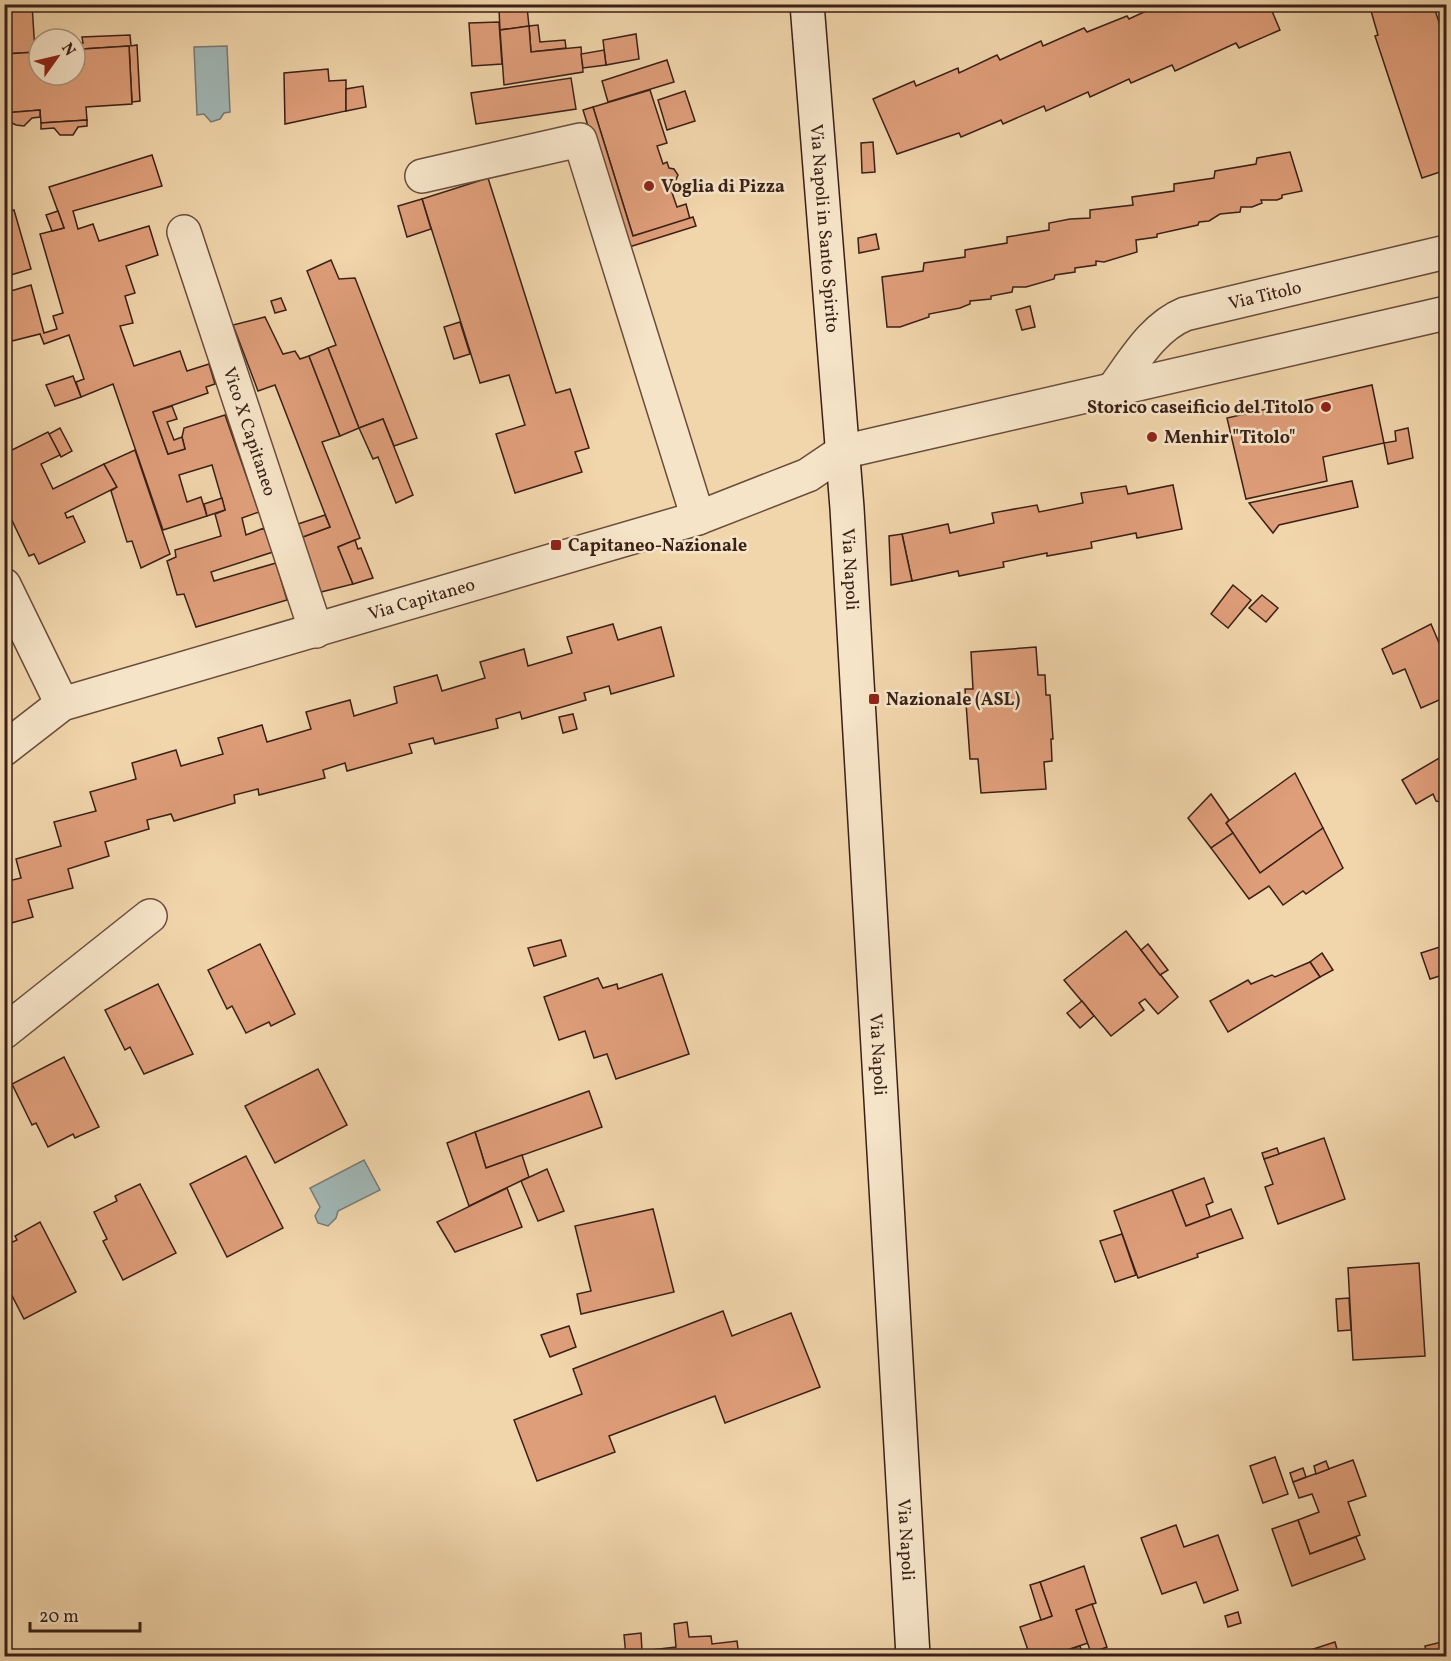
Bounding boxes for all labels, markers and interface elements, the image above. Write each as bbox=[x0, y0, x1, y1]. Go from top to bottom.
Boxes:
north arrow bbox=[27, 27, 87, 87]
text: N bbox=[55, 39, 80, 61]
street label: Via Napoli in Santo Spirito bbox=[803, 123, 844, 334]
place label: Voglia di Pizza bbox=[661, 175, 785, 200]
marker: Voglia di Pizza bbox=[642, 179, 656, 193]
street label: Via Titolo bbox=[1226, 276, 1304, 317]
street label: Vico X Capitaneo bbox=[216, 364, 282, 500]
place label: Storico caseificio del Titolo bbox=[1087, 396, 1314, 421]
marker: Storico caseificio del Titolo bbox=[1319, 400, 1333, 414]
place label: Menhir "Titolo" bbox=[1164, 426, 1296, 451]
marker: Menhir "Titolo" bbox=[1145, 430, 1159, 444]
street label: Via Napoli bbox=[834, 528, 864, 611]
place label: Capitaneo-Nazionale bbox=[568, 534, 747, 559]
marker: Capitaneo-Nazionale bbox=[549, 538, 563, 552]
street label: Via Capitaneo bbox=[366, 573, 478, 628]
place label: Nazionale (ASL) bbox=[886, 688, 1020, 713]
marker: Nazionale (ASL) bbox=[867, 692, 881, 706]
street label: Via Napoli bbox=[862, 1013, 892, 1096]
street label: Via Napoli bbox=[890, 1498, 920, 1582]
scale bar bbox=[30, 1595, 140, 1633]
text: 20 m bbox=[39, 1605, 79, 1630]

